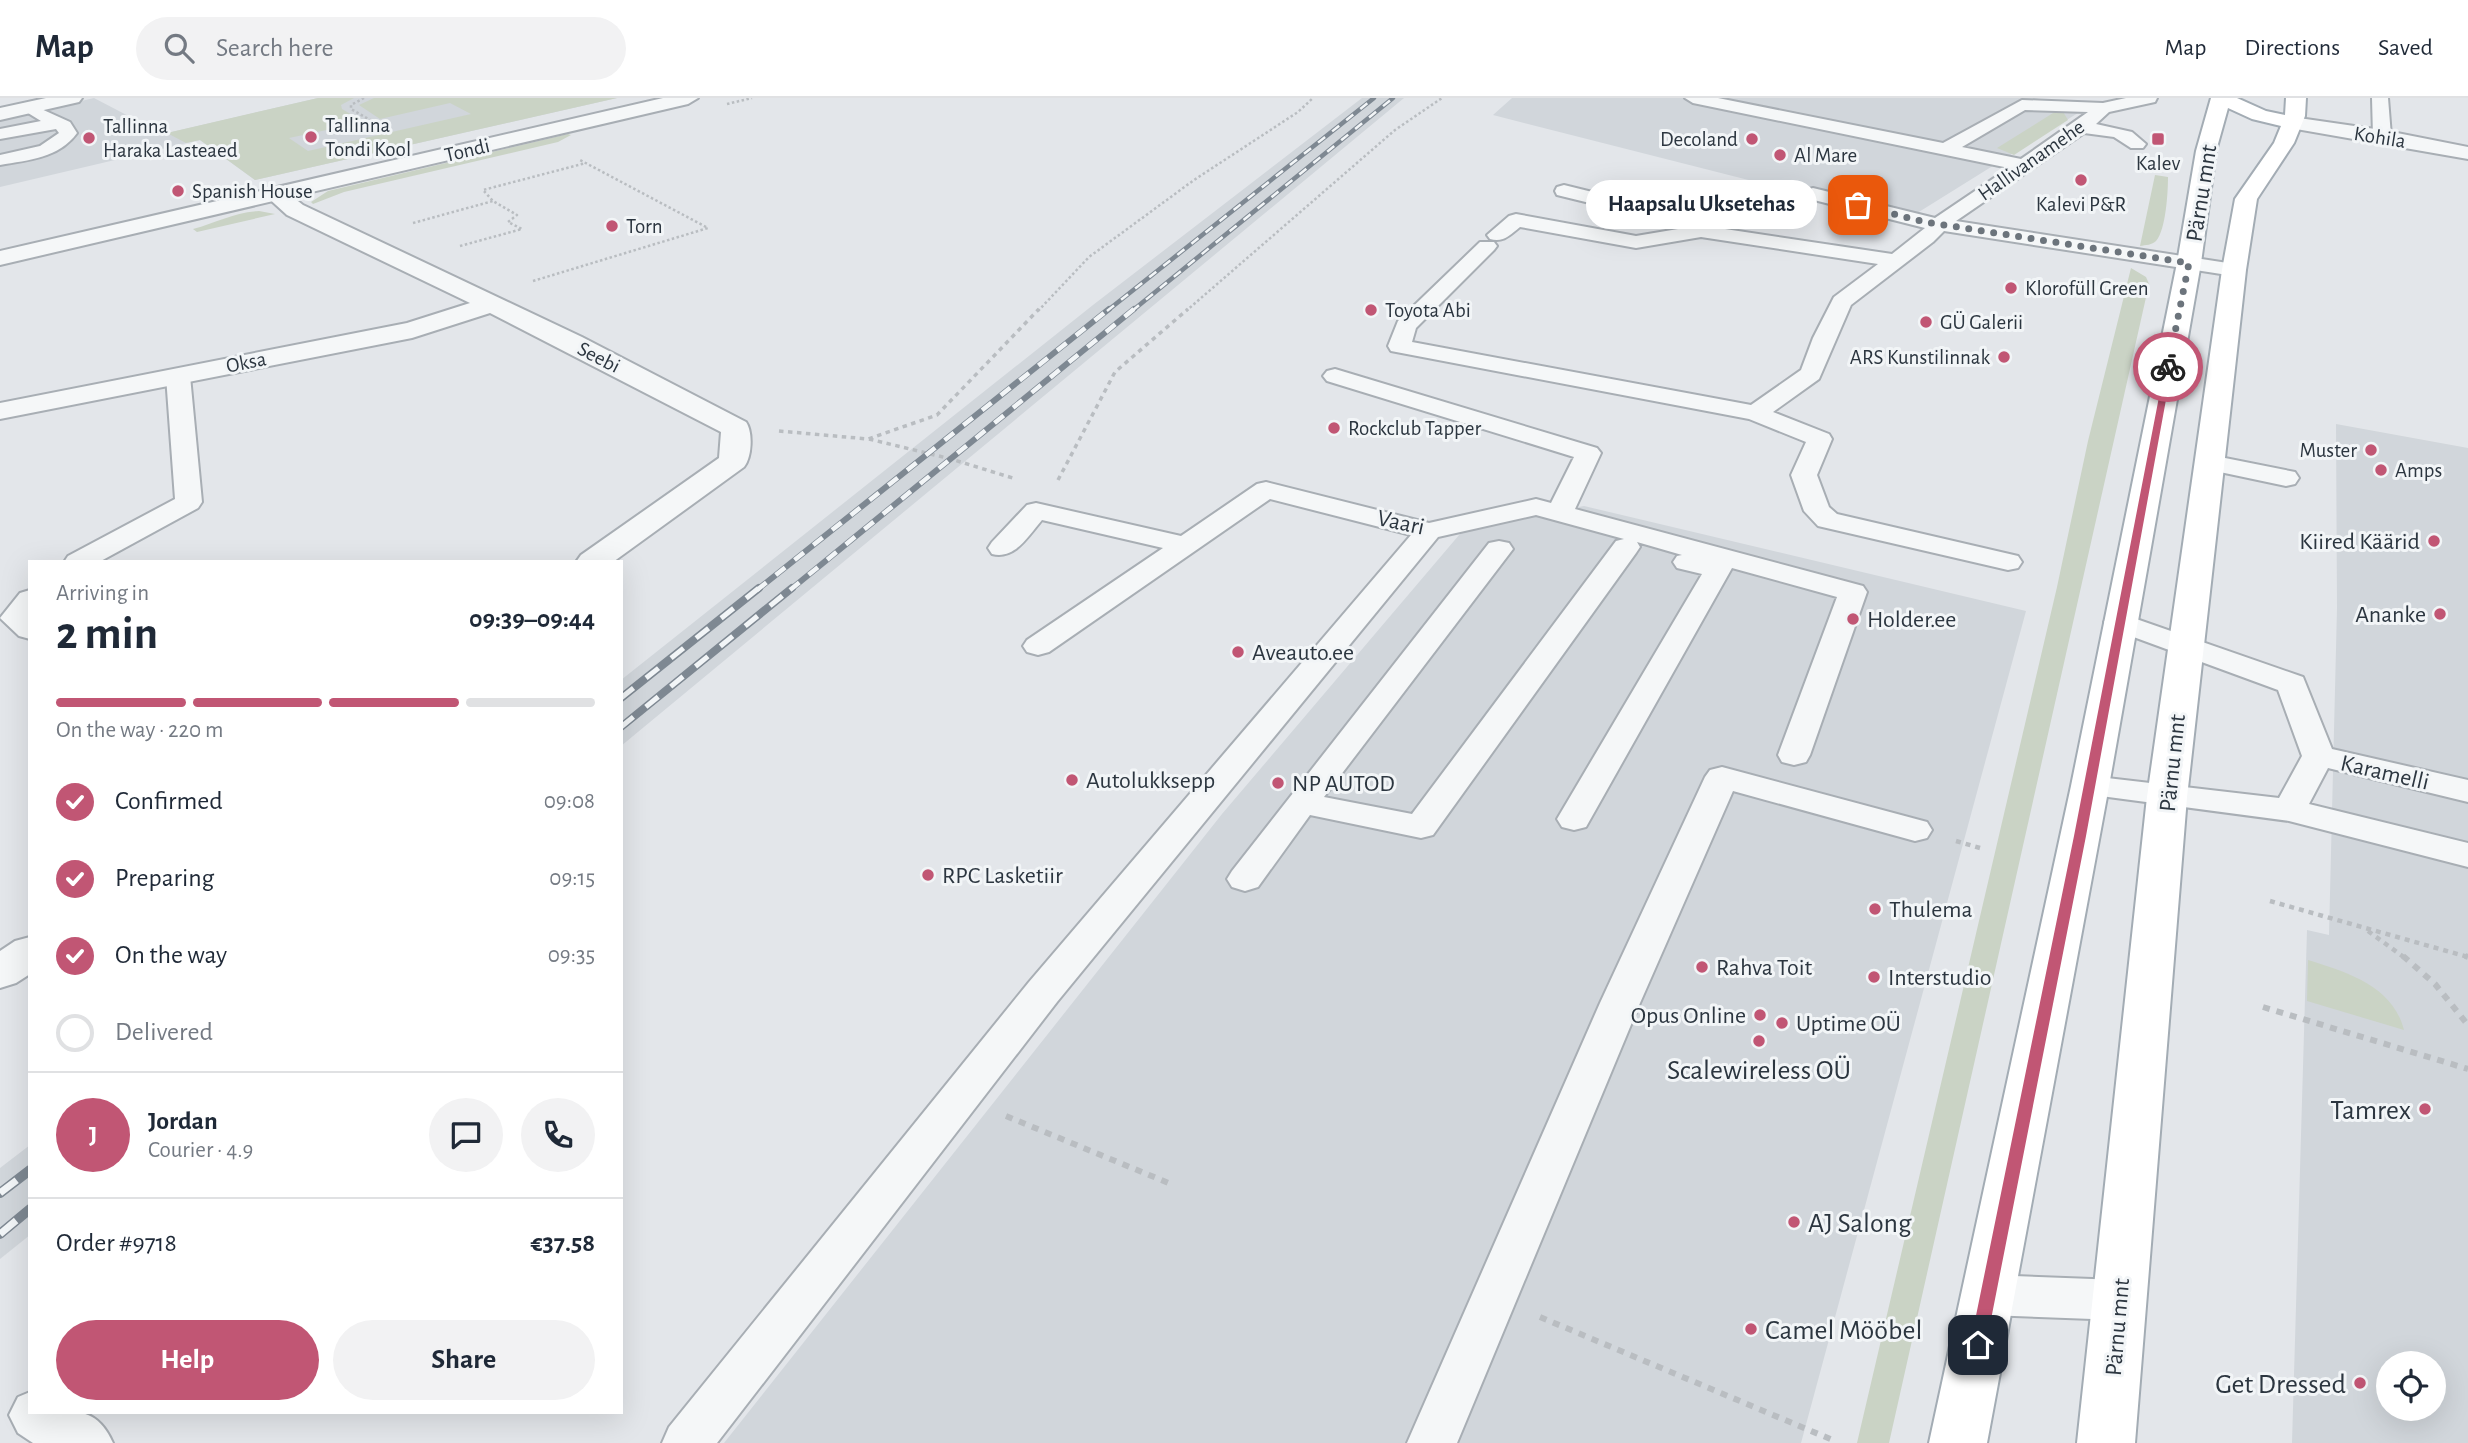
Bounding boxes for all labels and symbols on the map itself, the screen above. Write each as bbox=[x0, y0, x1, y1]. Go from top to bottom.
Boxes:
place label: Tallinna Tondi Kool bbox=[325, 115, 411, 160]
place label: Tallinna Haraka Lasteaed bbox=[103, 116, 238, 161]
street label: Hallivanamehe bbox=[1974, 116, 2088, 205]
street label: Kohila bbox=[2352, 123, 2408, 152]
marker: Tallinna Tondi Kool bbox=[303, 129, 319, 145]
place label: Decoland bbox=[1660, 129, 1738, 150]
marker: Tallinna Haraka Lasteaed bbox=[81, 130, 97, 146]
marker: Decoland bbox=[1744, 131, 1760, 147]
marker: Kalev bbox=[2150, 131, 2166, 147]
street label: Tondi bbox=[442, 135, 492, 166]
street label: Pärnu mnt bbox=[2182, 143, 2222, 243]
place label: Al Mare bbox=[1794, 145, 1857, 166]
marker: Al Mare bbox=[1772, 147, 1788, 163]
place label: Kalev bbox=[2136, 153, 2180, 174]
marker: Kalevi P&R bbox=[2073, 172, 2089, 188]
pin bbox=[1828, 175, 1888, 235]
callout: Haapsalu Uksetehas bbox=[1585, 180, 1816, 230]
place label: Spanish House bbox=[192, 181, 313, 202]
marker: Spanish House bbox=[170, 183, 186, 199]
place label: Kalevi P&R bbox=[2036, 194, 2126, 215]
place label: Torn bbox=[626, 216, 663, 237]
marker: Torn bbox=[604, 218, 620, 234]
place label: Klorofüll Green bbox=[2025, 278, 2148, 299]
marker: Klorofüll Green bbox=[2003, 280, 2019, 296]
place label: Toyota Abi bbox=[1385, 300, 1471, 321]
marker: Toyota Abi bbox=[1363, 302, 1379, 318]
place label: GÜ Galerii bbox=[1940, 311, 2023, 333]
marker: GÜ Galerii bbox=[1918, 314, 1934, 330]
courier bbox=[2133, 332, 2203, 402]
street label: Seebi bbox=[574, 338, 623, 377]
place label: ARS Kunstilinnak bbox=[1850, 347, 1990, 368]
street label: Oksa bbox=[224, 348, 268, 377]
marker: ARS Kunstilinnak bbox=[1996, 349, 2012, 365]
place label: Rockclub Tapper bbox=[1348, 418, 1481, 439]
marker: Rockclub Tapper bbox=[1326, 420, 1342, 436]
place label: Muster bbox=[2300, 440, 2357, 461]
marker: Muster bbox=[2363, 442, 2379, 458]
place label: Amps bbox=[2395, 460, 2442, 481]
marker: Amps bbox=[2373, 462, 2389, 478]
street label: Vaari bbox=[1375, 506, 1427, 540]
place label: Kiired Käärid bbox=[2299, 530, 2420, 554]
marker: Kiired Käärid bbox=[2426, 533, 2442, 549]
place label: Ananke bbox=[2355, 603, 2426, 627]
marker: Ananke bbox=[2432, 606, 2448, 622]
place label: Holder.ee bbox=[1867, 608, 1956, 632]
marker: Holder.ee bbox=[1845, 611, 1861, 627]
place label: Aveauto.ee bbox=[1252, 641, 1354, 665]
marker: Aveauto.ee bbox=[1230, 644, 1246, 660]
street label: Pärnu mnt bbox=[2156, 713, 2190, 813]
street label: Karamelli bbox=[2338, 751, 2431, 795]
place label: Autolukksepp bbox=[1086, 769, 1215, 793]
marker: Autolukksepp bbox=[1064, 772, 1080, 788]
place label: NP AUTOD bbox=[1292, 772, 1395, 796]
marker: NP AUTOD bbox=[1270, 775, 1286, 791]
place label: RPC Lasketiir bbox=[942, 864, 1063, 888]
marker: RPC Lasketiir bbox=[920, 867, 936, 883]
place label: Thulema bbox=[1889, 898, 1973, 922]
marker: Thulema bbox=[1867, 901, 1883, 917]
place label: Rahva Toit bbox=[1716, 956, 1813, 980]
marker: Rahva Toit bbox=[1694, 959, 1710, 975]
place label: Interstudio bbox=[1888, 966, 1992, 990]
marker: Interstudio bbox=[1866, 969, 1882, 985]
place label: Opus Online bbox=[1631, 1004, 1746, 1028]
marker: Opus Online bbox=[1752, 1007, 1768, 1023]
place label: Uptime OÜ bbox=[1796, 1011, 1901, 1036]
marker: Uptime OÜ bbox=[1774, 1015, 1790, 1031]
marker: Scalewireless OÜ bbox=[1751, 1033, 1767, 1049]
place label: Scalewireless OÜ bbox=[1667, 1055, 1851, 1085]
place label: Tamrex bbox=[2330, 1097, 2411, 1125]
marker: Tamrex bbox=[2417, 1101, 2433, 1117]
place label: AJ Salong bbox=[1808, 1210, 1912, 1238]
marker: AJ Salong bbox=[1786, 1214, 1802, 1230]
street label: Pärnu mnt bbox=[2102, 1277, 2134, 1377]
pin bbox=[1948, 1315, 2008, 1375]
place label: Camel Mööbel bbox=[1765, 1317, 1922, 1345]
marker: Camel Mööbel bbox=[1743, 1321, 1759, 1337]
place label: Get Dressed bbox=[2215, 1371, 2346, 1399]
marker: Get Dressed bbox=[2352, 1375, 2368, 1391]

